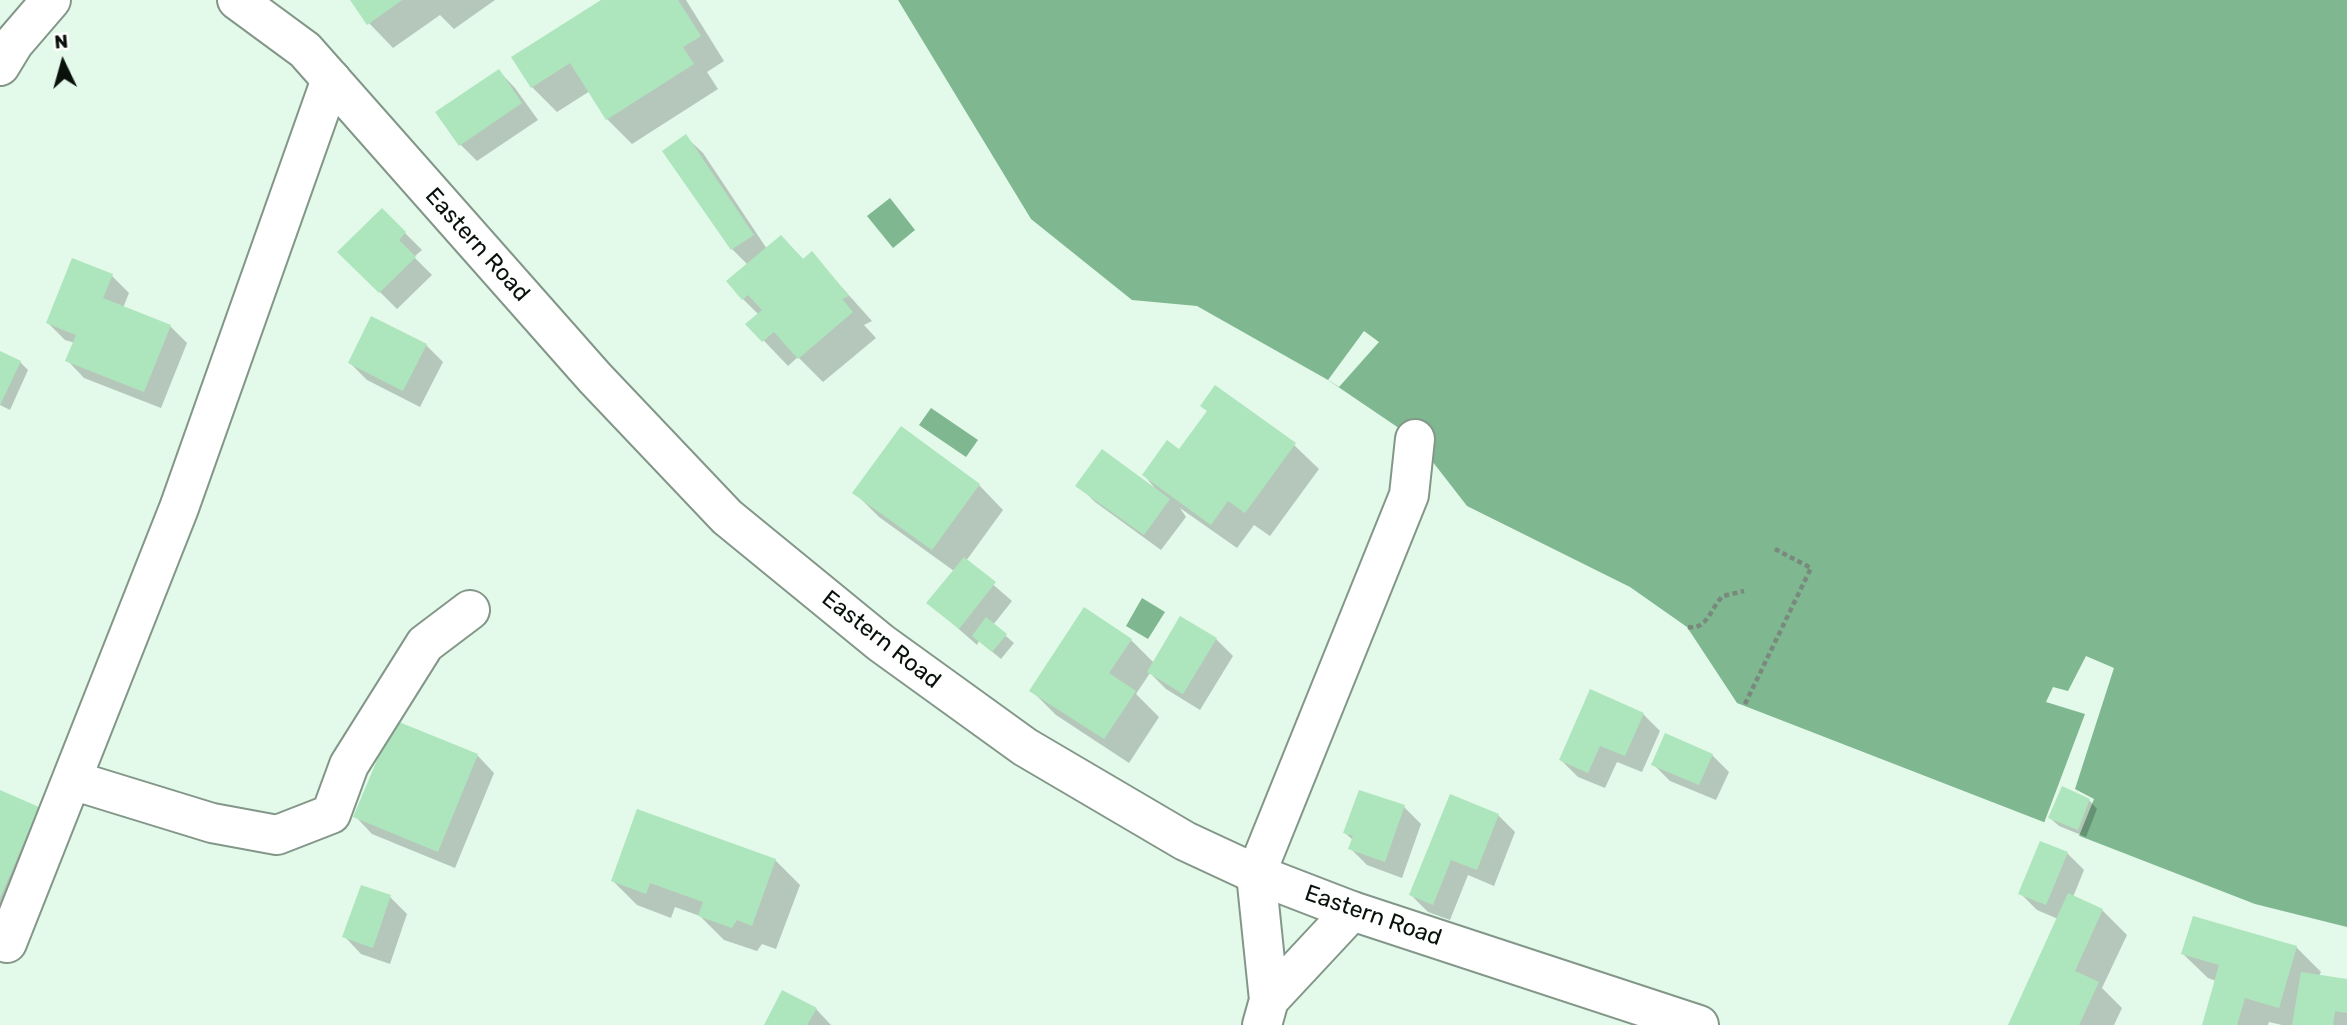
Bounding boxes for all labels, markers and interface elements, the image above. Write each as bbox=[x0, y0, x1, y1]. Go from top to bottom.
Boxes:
north arrow bbox=[28, 28, 98, 98]
text: N bbox=[53, 30, 69, 54]
street label: Eastern Road bbox=[419, 183, 535, 307]
street label: Eastern Road bbox=[816, 585, 946, 695]
street label: Eastern Road bbox=[1301, 880, 1445, 952]

